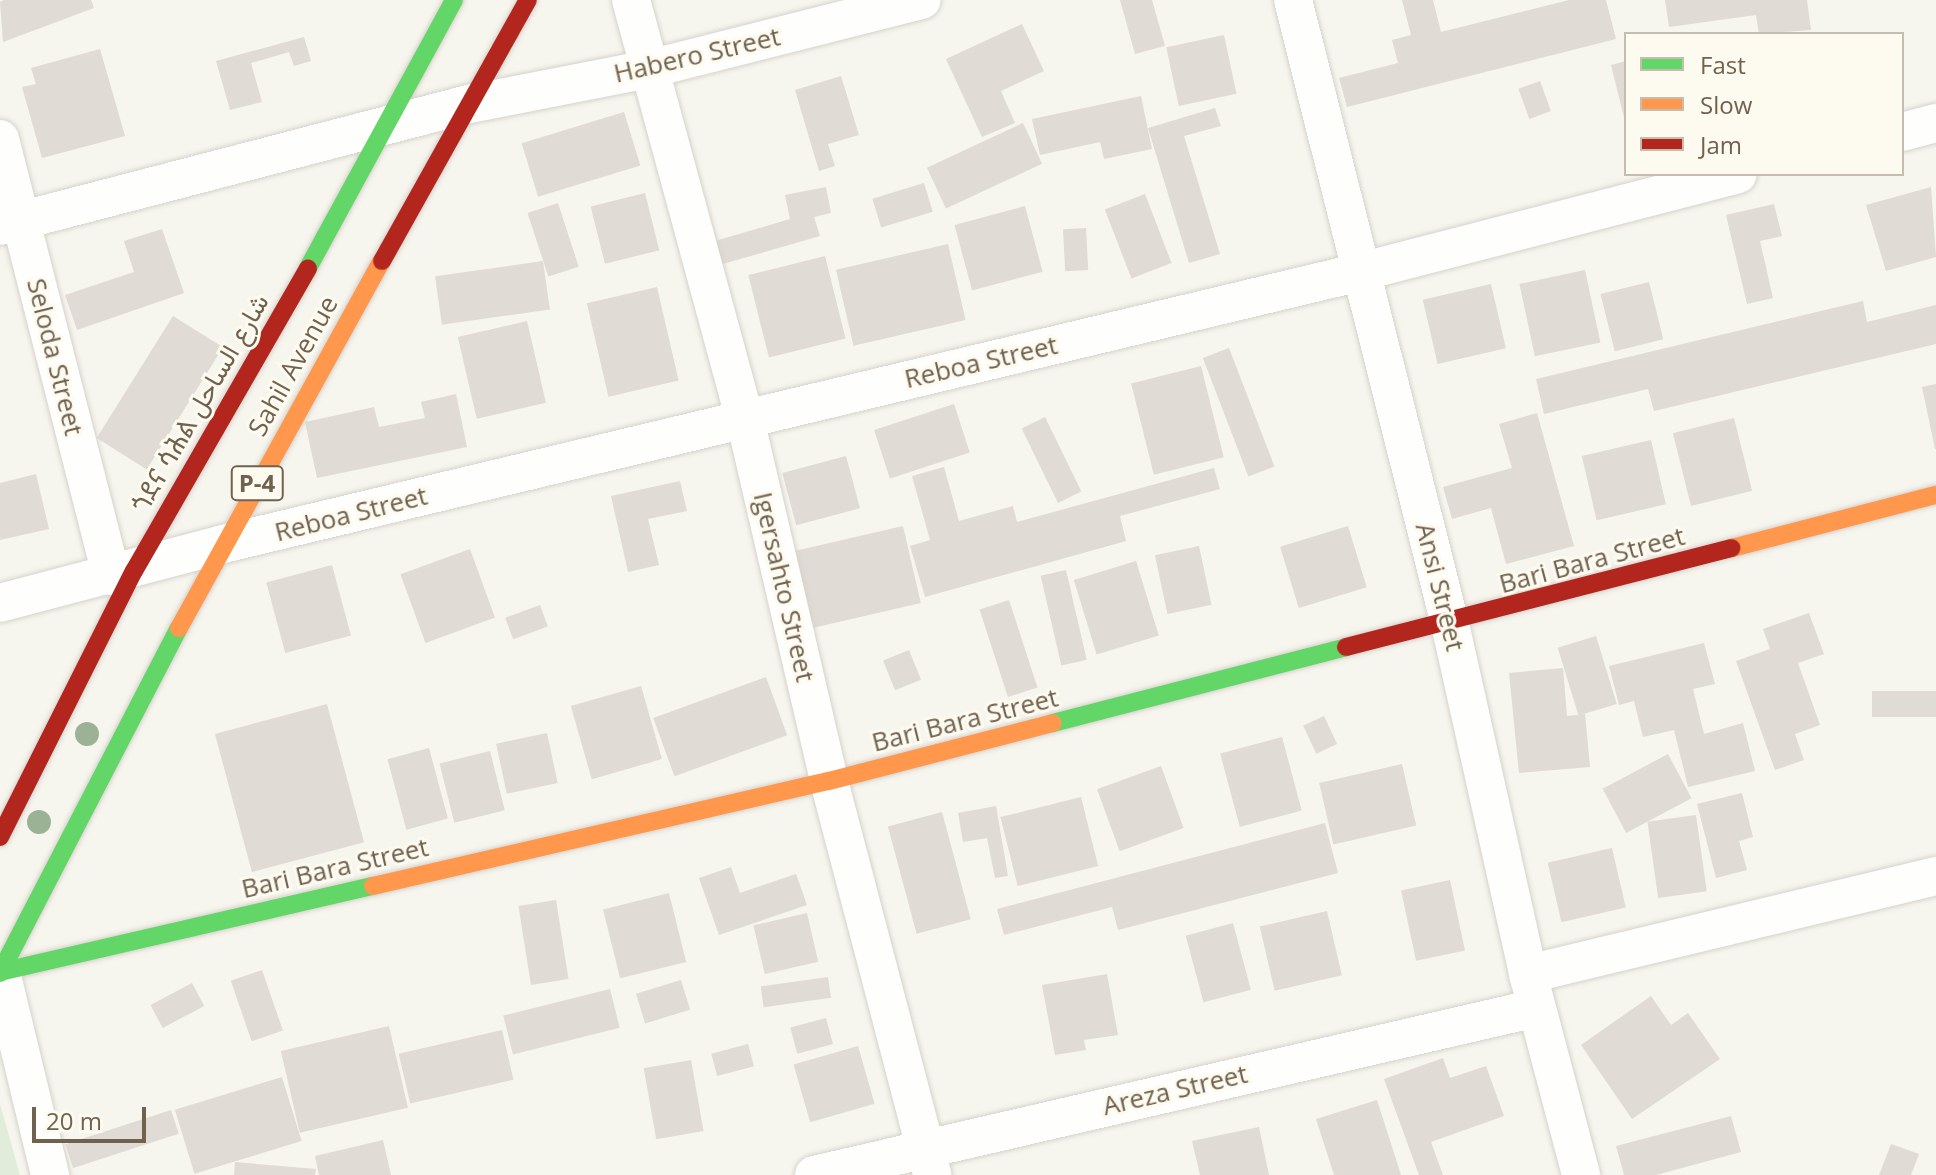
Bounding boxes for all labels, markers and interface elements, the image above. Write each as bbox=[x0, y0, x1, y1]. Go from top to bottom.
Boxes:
street label: Habero Street bbox=[611, 21, 783, 89]
legend bbox=[1624, 32, 1904, 176]
text: Fast bbox=[1700, 48, 1746, 81]
text: Slow bbox=[1700, 88, 1752, 121]
text: Jam bbox=[1700, 128, 1742, 161]
street label: Seloda Street bbox=[20, 275, 90, 439]
street label: ጎደና ሳሕል شارع الساحل bbox=[125, 288, 275, 518]
street label: Sahil Avenue bbox=[242, 291, 344, 441]
street label: Reboa Street bbox=[901, 329, 1061, 395]
road number: P-4 bbox=[229, 463, 285, 503]
street label: Reboa Street bbox=[272, 480, 430, 548]
street label: Igersahto Street bbox=[747, 489, 821, 685]
street label: Ansi Street bbox=[1409, 520, 1471, 654]
street label: Bari Bara Street bbox=[1496, 520, 1688, 600]
street label: Bari Bara Street bbox=[869, 682, 1061, 758]
street label: Bari Bara Street bbox=[238, 831, 432, 905]
street label: Areza Street bbox=[1100, 1058, 1250, 1122]
scale bar bbox=[36, 1091, 150, 1141]
text: 20 m bbox=[46, 1104, 102, 1137]

